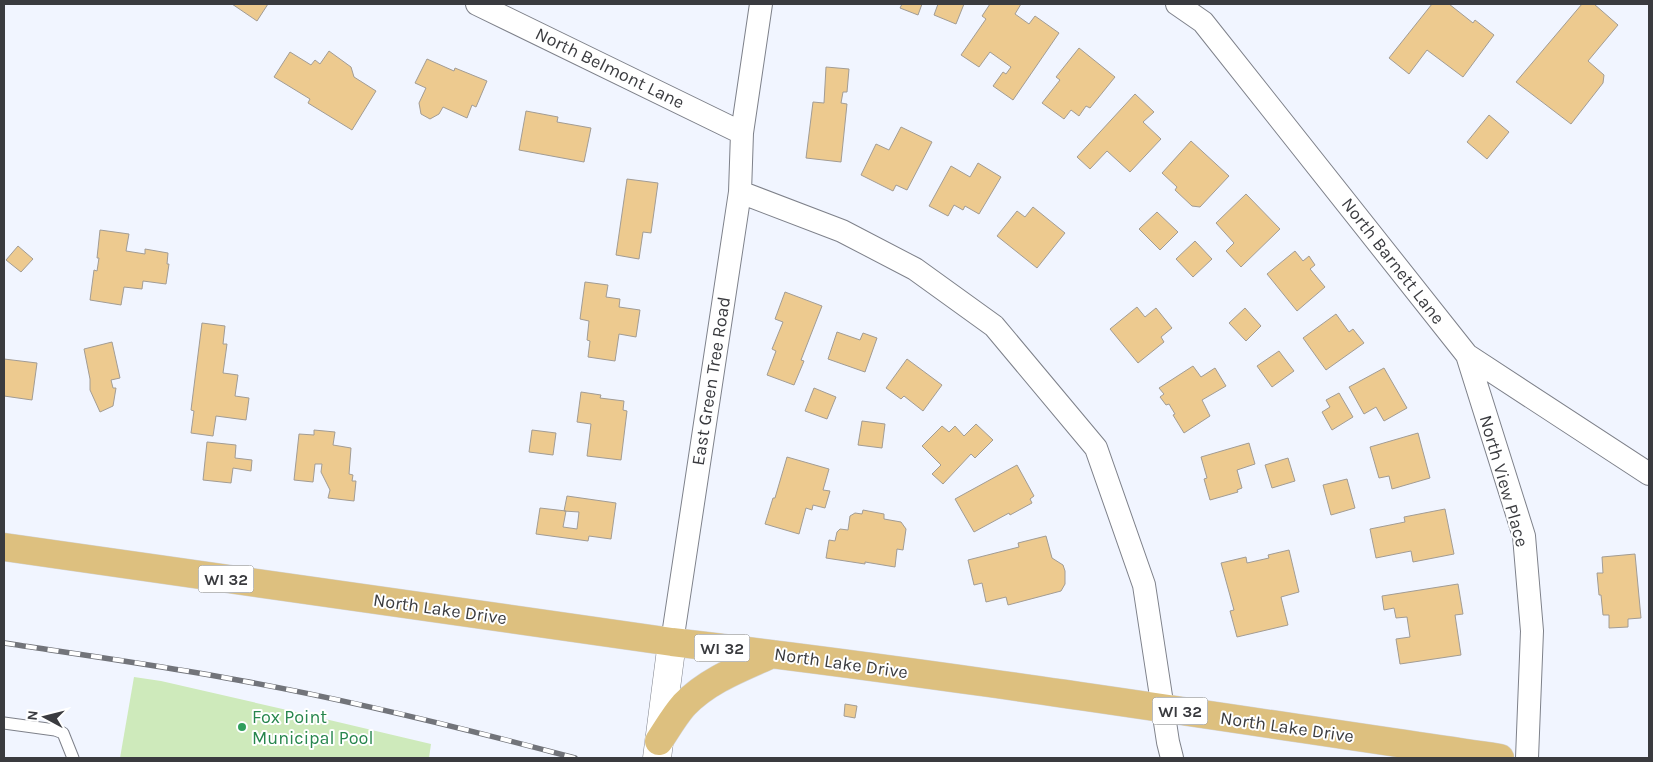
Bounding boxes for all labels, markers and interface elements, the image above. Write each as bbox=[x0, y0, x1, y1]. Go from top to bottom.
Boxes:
street label: North Belmont Lane bbox=[532, 22, 688, 114]
street label: North Barnett Lane bbox=[1337, 193, 1449, 329]
street label: East Green Tree Road bbox=[687, 295, 735, 467]
street label: North View Place bbox=[1475, 413, 1533, 549]
road number: WI 32 bbox=[198, 566, 254, 592]
street label: North Lake Drive bbox=[372, 589, 508, 629]
road number: WI 32 bbox=[694, 634, 750, 661]
street label: North Lake Drive bbox=[773, 643, 909, 683]
north arrow bbox=[20, 692, 70, 742]
road number: WI 32 bbox=[1152, 698, 1208, 724]
place label: Fox Point Municipal Pool bbox=[252, 706, 373, 749]
street label: North Lake Drive bbox=[1219, 707, 1355, 747]
text: N bbox=[24, 709, 42, 721]
marker: Fox Point Municipal Pool bbox=[236, 721, 248, 733]

